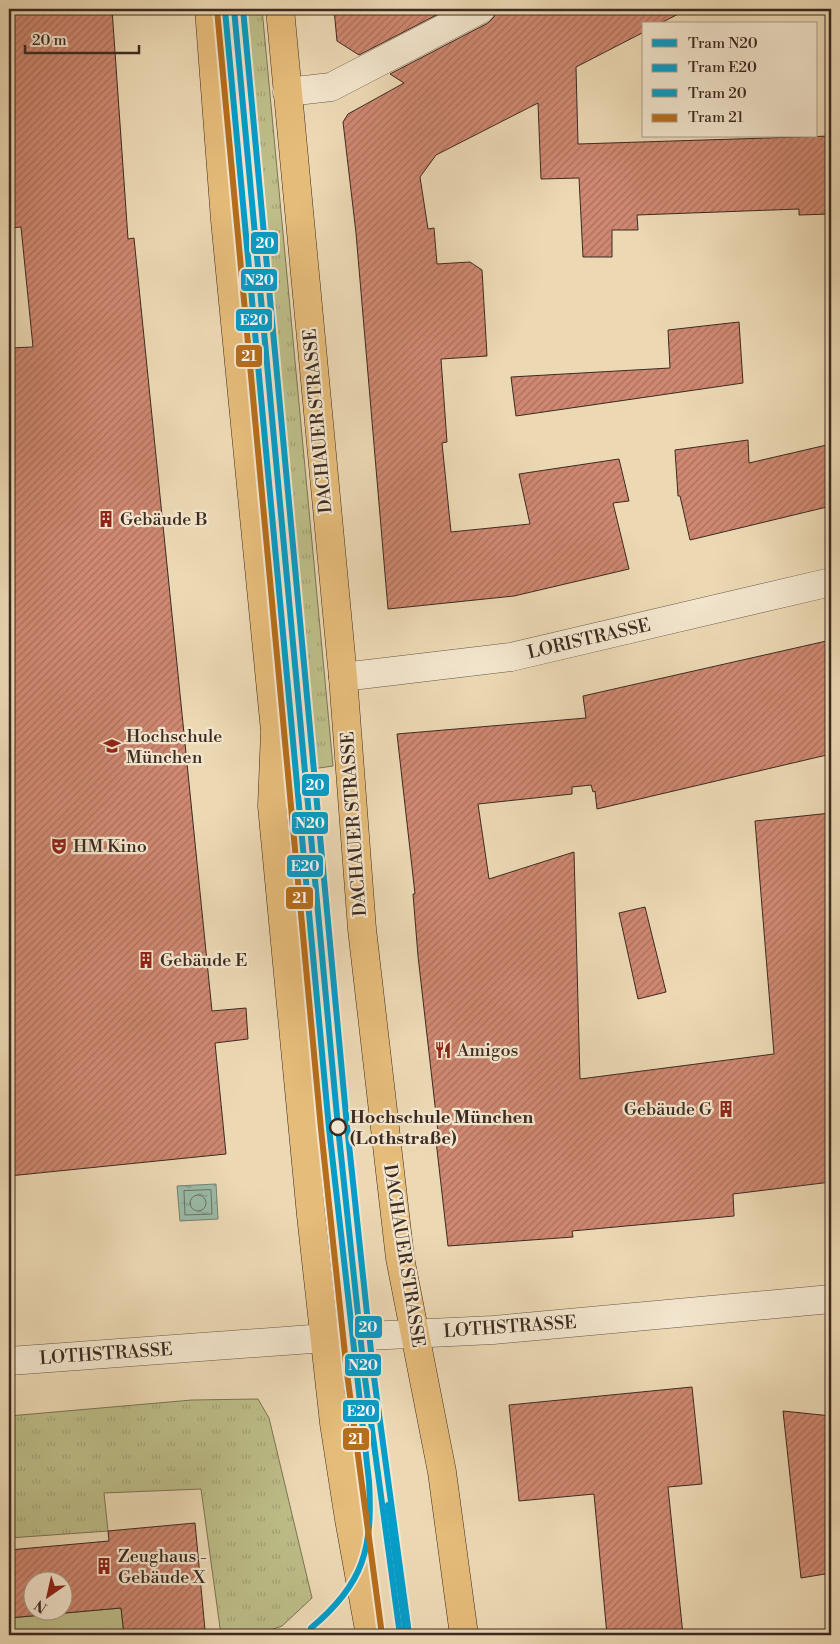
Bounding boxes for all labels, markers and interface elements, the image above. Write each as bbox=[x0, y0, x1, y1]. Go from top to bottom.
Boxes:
scale bar bbox=[25, 22, 139, 54]
legend bbox=[642, 22, 818, 138]
text: 20 m bbox=[32, 31, 67, 50]
text: Tram N20 bbox=[688, 34, 758, 53]
text: Tram E20 bbox=[688, 58, 757, 77]
text: Tram 20 bbox=[688, 84, 747, 103]
text: Tram 21 bbox=[688, 108, 744, 127]
line badge: 20 bbox=[250, 231, 279, 255]
text: 20 bbox=[256, 235, 274, 253]
line badge: N20 bbox=[240, 268, 278, 292]
text: N20 bbox=[244, 272, 274, 290]
line badge: E20 bbox=[235, 308, 273, 332]
text: E20 bbox=[240, 312, 268, 330]
street label: DACHAUER STRASSE bbox=[298, 328, 338, 514]
line badge: 21 bbox=[235, 344, 263, 368]
text: 21 bbox=[241, 348, 257, 366]
place label: Gebäude B bbox=[120, 508, 208, 531]
building icon: Gebäude B bbox=[96, 509, 116, 529]
street label: LORISTRASSE bbox=[525, 614, 653, 664]
place label: Hochschule München bbox=[126, 725, 222, 769]
street label: DACHAUER STRASSE bbox=[336, 731, 372, 917]
school or university icon: Hochschule München bbox=[102, 736, 122, 756]
line badge: 20 bbox=[301, 773, 330, 797]
text: 20 bbox=[306, 777, 324, 795]
line badge: N20 bbox=[291, 811, 329, 835]
text: N20 bbox=[295, 815, 325, 833]
place label: HM Kino bbox=[73, 835, 147, 858]
theatre icon: HM Kino bbox=[49, 836, 69, 856]
line badge: E20 bbox=[286, 854, 324, 878]
text: E20 bbox=[291, 858, 319, 876]
line badge: 21 bbox=[285, 886, 314, 910]
text: 21 bbox=[292, 890, 308, 908]
place label: Gebäude E bbox=[160, 949, 247, 972]
building icon: Gebäude E bbox=[136, 950, 156, 970]
place label: Amigos bbox=[456, 1039, 518, 1062]
restaurant icon: Amigos bbox=[433, 1040, 453, 1060]
place label: Gebäude G bbox=[624, 1098, 713, 1121]
building icon: Gebäude G bbox=[716, 1099, 736, 1119]
place label: Hochschule München (Lothstraße) bbox=[350, 1106, 533, 1150]
marker: Hochschule München (Lothstraße) bbox=[329, 1118, 347, 1136]
street label: DACHAUER STRASSE bbox=[378, 1163, 430, 1349]
street label: LOTHSTRASSE bbox=[443, 1311, 577, 1343]
line badge: 20 bbox=[354, 1315, 383, 1339]
text: 20 bbox=[359, 1319, 377, 1337]
street label: LOTHSTRASSE bbox=[39, 1338, 173, 1370]
line badge: N20 bbox=[344, 1353, 382, 1377]
text: N20 bbox=[348, 1357, 378, 1375]
line badge: E20 bbox=[342, 1399, 380, 1423]
text: E20 bbox=[347, 1403, 375, 1421]
line badge: 21 bbox=[342, 1427, 370, 1451]
text: 21 bbox=[348, 1431, 364, 1449]
place label: Zeughaus - Gebäude X bbox=[118, 1545, 207, 1589]
building icon: Zeughaus - Gebäude X bbox=[94, 1556, 114, 1576]
north arrow bbox=[22, 1572, 72, 1622]
text: N bbox=[32, 1595, 51, 1617]

